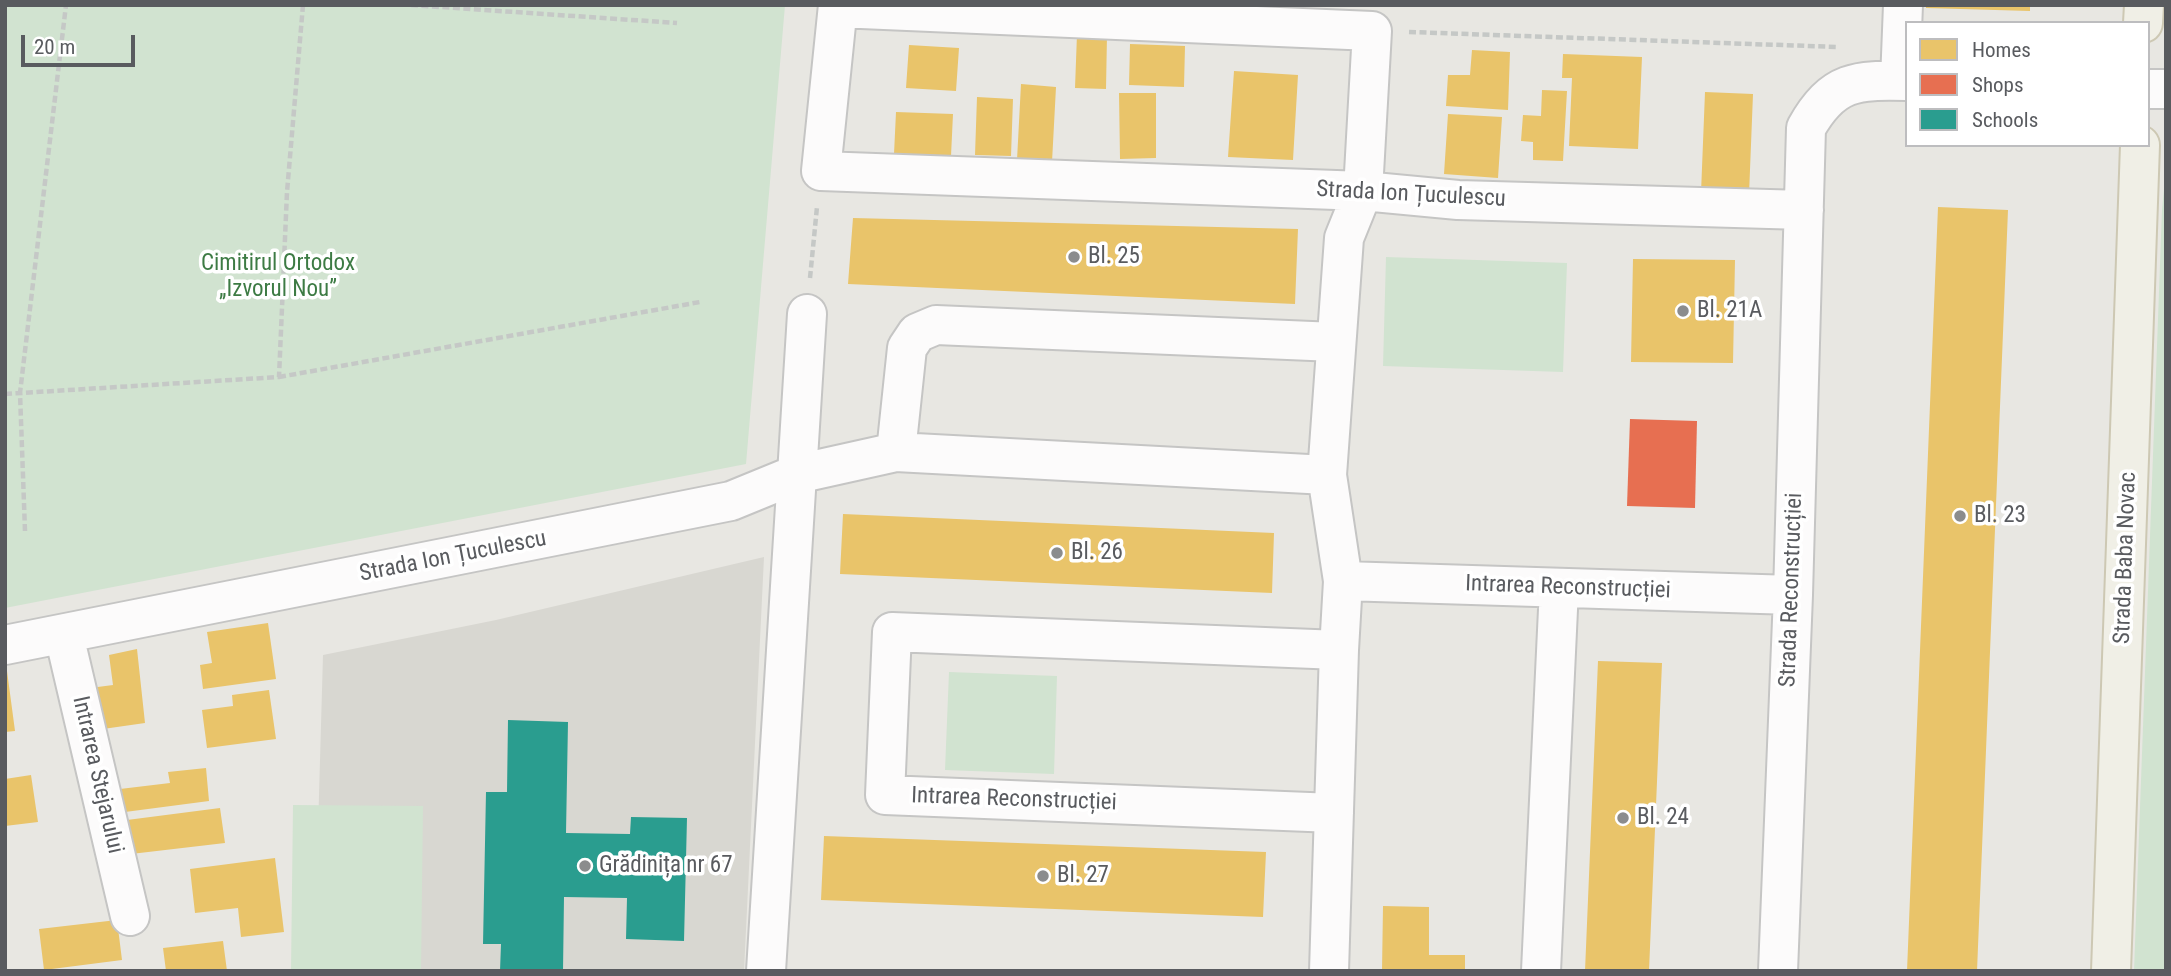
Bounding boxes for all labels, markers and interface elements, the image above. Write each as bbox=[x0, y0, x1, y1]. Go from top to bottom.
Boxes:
scale bar bbox=[24, 21, 138, 65]
legend bbox=[1905, 21, 2150, 147]
text: 20 m bbox=[34, 35, 75, 59]
text: Homes bbox=[1972, 38, 2031, 62]
text: Shops bbox=[1972, 73, 2024, 97]
text: Schools bbox=[1972, 108, 2038, 132]
street label: Strada Ion Țuculescu bbox=[1316, 176, 1506, 214]
place label: Bl. 25 bbox=[1088, 243, 1140, 271]
marker: Bl. 25 bbox=[1066, 249, 1082, 265]
park label: Cimitirul Ortodox „Izvorul Nou” bbox=[201, 250, 355, 304]
place label: Bl. 21A bbox=[1697, 297, 1762, 325]
marker: Bl. 21A bbox=[1675, 303, 1691, 319]
street label: Strada Baba Novac bbox=[2109, 471, 2143, 645]
street label: Strada Reconstrucției bbox=[1775, 492, 1809, 688]
place label: Bl. 23 bbox=[1974, 502, 2026, 530]
marker: Bl. 23 bbox=[1952, 508, 1968, 524]
street label: Strada Ion Țuculescu bbox=[357, 525, 549, 589]
place label: Bl. 26 bbox=[1071, 539, 1123, 567]
marker: Bl. 26 bbox=[1049, 545, 1065, 561]
street label: Intrarea Reconstrucției bbox=[1465, 571, 1671, 605]
street label: Intrarea Stejarului bbox=[65, 694, 129, 856]
street label: Intrarea Reconstrucției bbox=[911, 783, 1117, 817]
place label: Bl. 24 bbox=[1637, 804, 1689, 832]
marker: Bl. 24 bbox=[1615, 810, 1631, 826]
place label: Grădinița nr 67 bbox=[599, 852, 733, 880]
marker: Grădinița nr 67 bbox=[577, 858, 593, 874]
place label: Bl. 27 bbox=[1057, 862, 1109, 890]
marker: Bl. 27 bbox=[1035, 868, 1051, 884]

